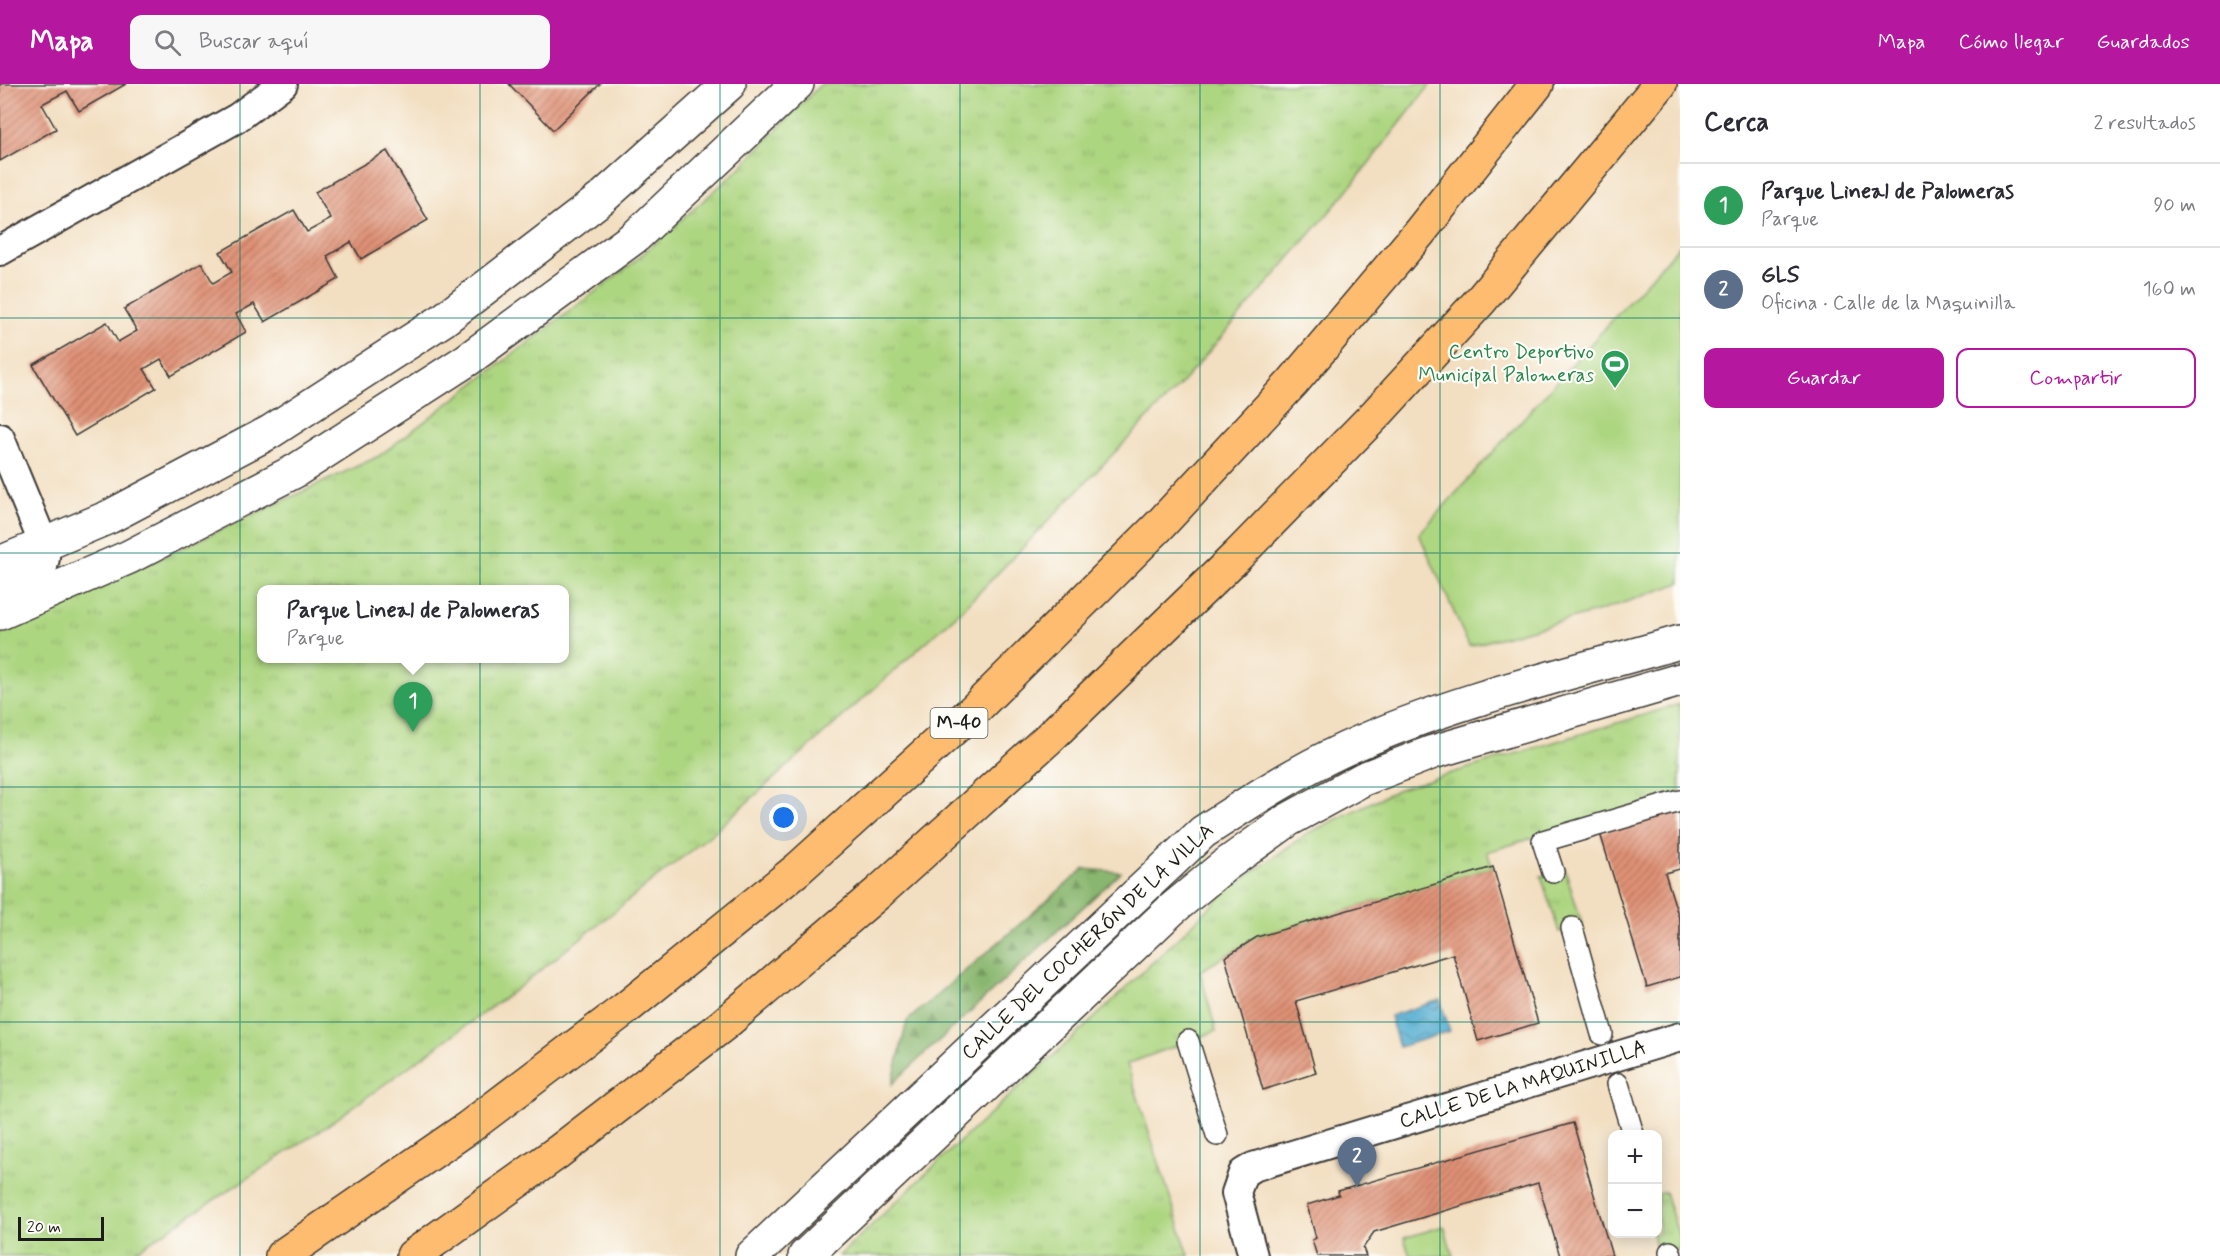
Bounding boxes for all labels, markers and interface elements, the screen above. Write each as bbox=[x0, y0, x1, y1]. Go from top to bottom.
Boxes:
search box bbox=[130, 15, 550, 69]
text: Mapa bbox=[30, 24, 94, 61]
icon: search bbox=[151, 26, 184, 59]
text: Buscar aquí bbox=[199, 28, 309, 56]
text: Mapa bbox=[1878, 28, 1926, 56]
text: Cómo llegar bbox=[1959, 28, 2064, 56]
text: Guardados bbox=[2097, 28, 2190, 56]
text: Cerca bbox=[1704, 106, 1769, 140]
text: 2 resultados bbox=[2093, 110, 2196, 137]
text: Parque Lineal de Palomeras bbox=[1761, 178, 2014, 206]
text: 1 bbox=[1719, 192, 1728, 219]
text: 90 m bbox=[2153, 192, 2196, 219]
text: Parque bbox=[1761, 206, 1819, 233]
text: GLS bbox=[1761, 262, 1799, 290]
text: 2 bbox=[1719, 276, 1728, 303]
text: 160 m bbox=[2143, 276, 2196, 303]
text: Oficina · Calle de la Maquinilla bbox=[1761, 290, 2015, 317]
place label: Centro Deportivo Municipal Palomeras bbox=[1418, 339, 1594, 389]
sports icon: Centro Deportivo Municipal Palomeras bbox=[1599, 348, 1631, 390]
button: Guardar bbox=[1704, 348, 1944, 408]
button: Compartir bbox=[1956, 348, 2196, 408]
popup bbox=[257, 585, 569, 663]
text: Parque Lineal de Palomeras bbox=[287, 597, 539, 625]
text: Parque bbox=[287, 625, 344, 652]
pin: 1 bbox=[394, 682, 432, 732]
road number: M-40 bbox=[930, 708, 988, 738]
your location bbox=[769, 803, 798, 832]
street label: CALLE DEL COCHERÓN DE LA VILLA bbox=[956, 818, 1220, 1066]
street label: CALLE DE LA MAQUINILLA bbox=[1396, 1035, 1650, 1135]
map controls bbox=[1608, 1130, 1662, 1238]
button: + bbox=[1608, 1130, 1662, 1184]
pin: 2 bbox=[1338, 1138, 1376, 1187]
button: − bbox=[1608, 1184, 1662, 1238]
scale bar bbox=[18, 1214, 104, 1242]
text: 20 m bbox=[27, 1217, 61, 1238]

